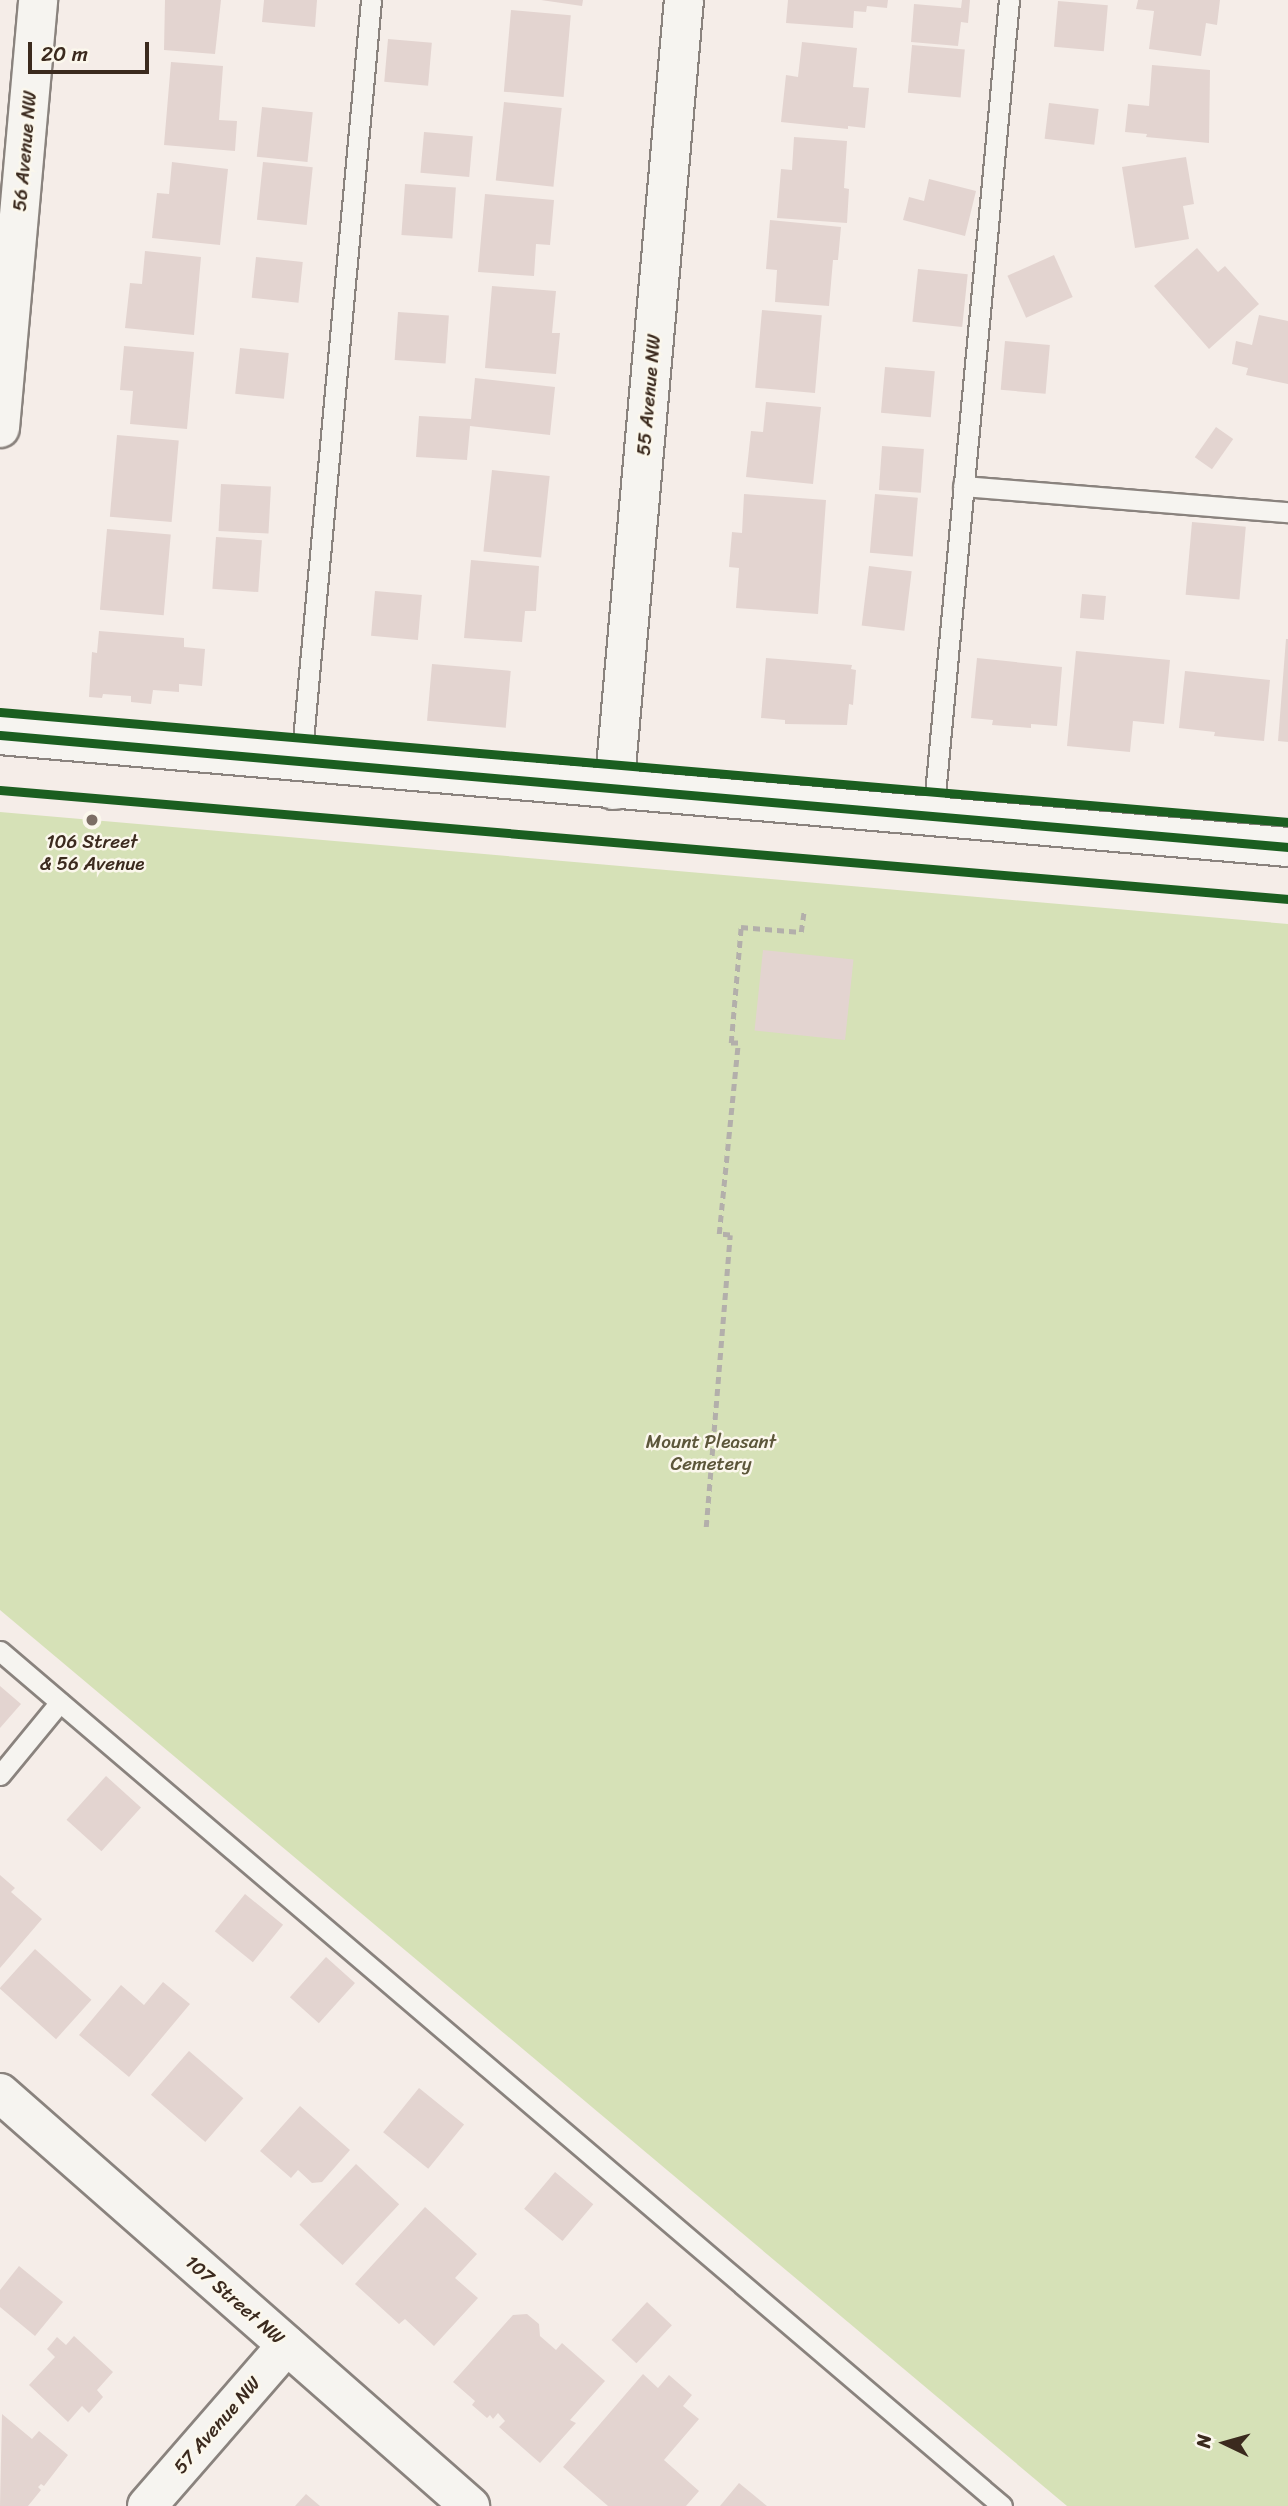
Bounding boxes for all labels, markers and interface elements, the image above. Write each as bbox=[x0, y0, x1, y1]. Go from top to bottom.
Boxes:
scale bar bbox=[32, 28, 152, 72]
text: 20 m bbox=[41, 35, 88, 73]
street label: 56 Avenue NW bbox=[8, 90, 42, 212]
street label: 55 Avenue NW bbox=[632, 333, 666, 457]
marker: 106 Street & 56 Avenue bbox=[84, 812, 100, 828]
place label: 106 Street & 56 Avenue bbox=[40, 831, 144, 875]
park label: Mount Pleasant Cemetery bbox=[645, 1431, 777, 1475]
street label: 107 Street NW bbox=[181, 2251, 289, 2349]
street label: 57 Avenue NW bbox=[169, 2372, 265, 2478]
north arrow bbox=[1190, 2408, 1260, 2478]
text: N bbox=[1187, 2433, 1221, 2449]

